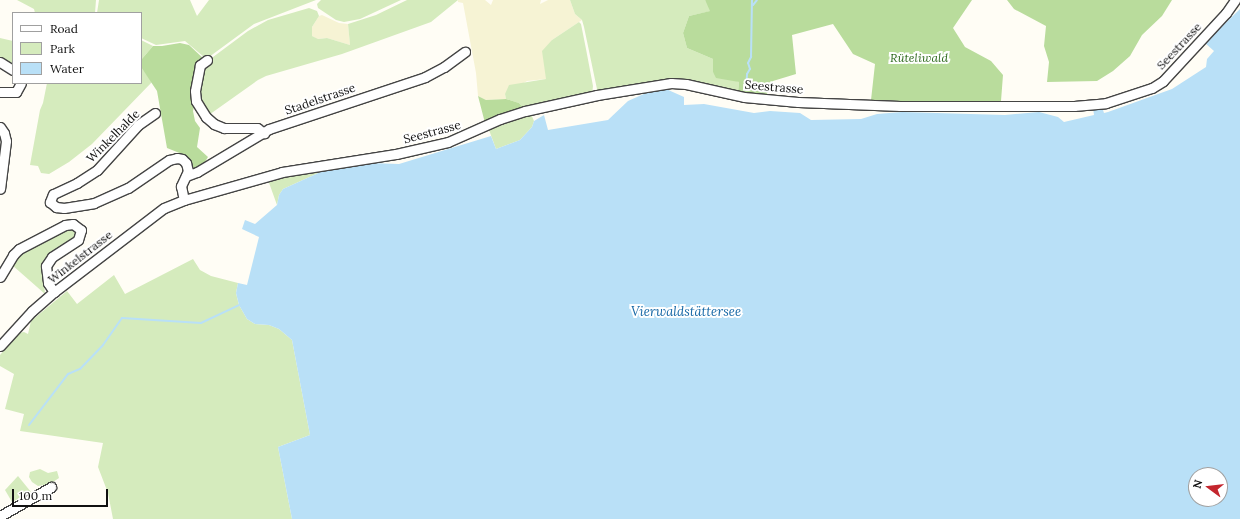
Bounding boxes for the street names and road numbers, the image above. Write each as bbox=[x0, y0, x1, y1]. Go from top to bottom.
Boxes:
street label: Seestrasse bbox=[1154, 20, 1204, 72]
street label: Seestrasse bbox=[744, 77, 804, 97]
street label: Stadelstrasse bbox=[283, 80, 357, 118]
street label: Winkelhalde bbox=[84, 107, 142, 165]
street label: Seestrasse bbox=[402, 117, 462, 147]
street label: Winkelstrasse bbox=[45, 227, 115, 287]

